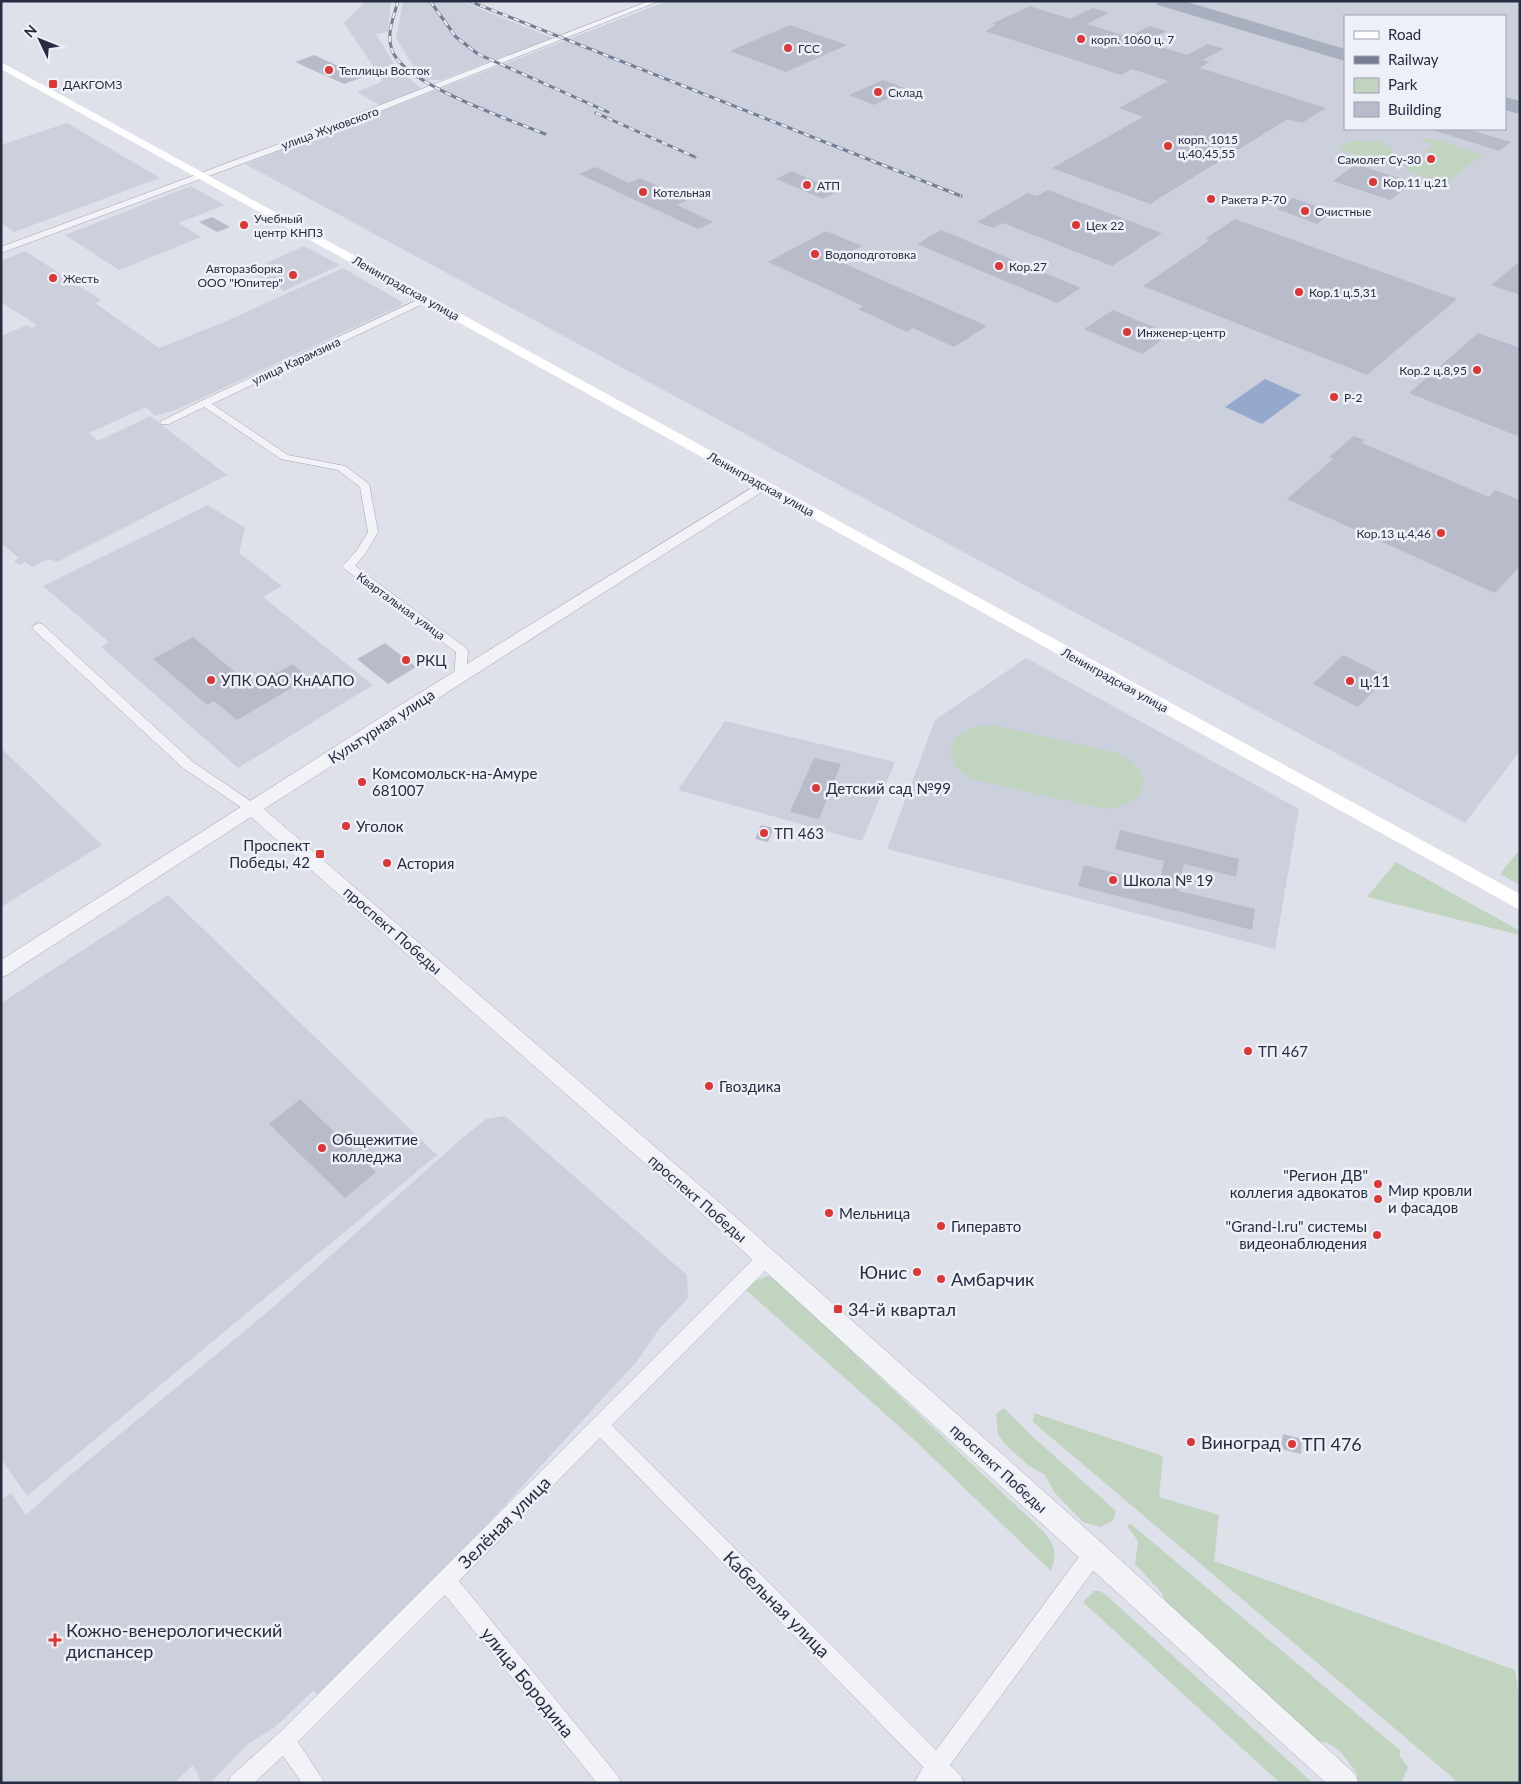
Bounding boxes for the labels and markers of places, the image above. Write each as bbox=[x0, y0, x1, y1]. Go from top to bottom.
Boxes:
place label: корп. 1060 ц. 7 bbox=[1091, 32, 1174, 47]
marker: корп. 1060 ц. 7 bbox=[1075, 33, 1087, 45]
place label: ГСС bbox=[798, 41, 820, 56]
marker: ГСС bbox=[782, 42, 794, 54]
place label: Теплицы Восток bbox=[339, 63, 430, 78]
marker: Теплицы Восток bbox=[323, 64, 335, 76]
place label: ДАКГОМЗ bbox=[63, 77, 122, 92]
marker: ДАКГОМЗ bbox=[47, 78, 59, 90]
place label: Склад bbox=[888, 85, 923, 100]
marker: Склад bbox=[872, 86, 884, 98]
place label: корп. 1015 ц.40,45,55 bbox=[1178, 132, 1238, 161]
marker: корп. 1015 ц.40,45,55 bbox=[1162, 140, 1174, 152]
place label: Самолет Су-30 bbox=[1337, 152, 1421, 167]
marker: Самолет Су-30 bbox=[1425, 153, 1437, 165]
place label: Кор.11 ц.21 bbox=[1383, 175, 1448, 190]
marker: Кор.11 ц.21 bbox=[1367, 176, 1379, 188]
place label: АТП bbox=[817, 178, 840, 193]
marker: АТП bbox=[801, 179, 813, 191]
place label: Котельная bbox=[653, 185, 711, 200]
marker: Котельная bbox=[637, 186, 649, 198]
place label: Ракета Р-70 bbox=[1221, 192, 1287, 207]
marker: Ракета Р-70 bbox=[1205, 193, 1217, 205]
place label: Очистные bbox=[1315, 204, 1371, 219]
marker: Очистные bbox=[1299, 205, 1311, 217]
place label: Учебный центр КНПЗ bbox=[254, 211, 323, 240]
place label: Цех 22 bbox=[1086, 218, 1124, 233]
marker: Учебный центр КНПЗ bbox=[238, 219, 250, 231]
marker: Цех 22 bbox=[1070, 219, 1082, 231]
place label: Водоподготовка bbox=[825, 247, 916, 262]
marker: Водоподготовка bbox=[809, 248, 821, 260]
place label: Кор.27 bbox=[1009, 259, 1047, 274]
marker: Кор.27 bbox=[993, 260, 1005, 272]
place label: Авторазборка ООО "Юпитер" bbox=[197, 261, 283, 290]
marker: Авторазборка ООО "Юпитер" bbox=[287, 269, 299, 281]
place label: Жесть bbox=[63, 271, 99, 286]
marker: Жесть bbox=[47, 272, 59, 284]
place label: Кор.1 ц.5,31 bbox=[1309, 285, 1377, 300]
marker: Кор.1 ц.5,31 bbox=[1293, 286, 1305, 298]
place label: Инженер-центр bbox=[1137, 325, 1226, 340]
marker: Инженер-центр bbox=[1121, 326, 1133, 338]
place label: Кор.2 ц.8,95 bbox=[1399, 363, 1467, 378]
marker: Кор.2 ц.8,95 bbox=[1471, 364, 1483, 376]
place label: Р-2 bbox=[1344, 390, 1362, 405]
marker: Р-2 bbox=[1328, 391, 1340, 403]
place label: Кор.13 ц.4,46 bbox=[1356, 526, 1431, 541]
marker: Кор.13 ц.4,46 bbox=[1435, 527, 1447, 539]
place label: РКЦ bbox=[416, 651, 447, 669]
marker: РКЦ bbox=[400, 654, 412, 666]
place label: УПК ОАО КнААПО bbox=[221, 671, 354, 689]
place label: ц.11 bbox=[1360, 672, 1390, 690]
marker: УПК ОАО КнААПО bbox=[205, 674, 217, 686]
marker: ц.11 bbox=[1344, 675, 1356, 687]
place label: Комсомольск-на-Амуре 681007 bbox=[372, 764, 537, 799]
marker: Комсомольск-на-Амуре 681007 bbox=[356, 776, 368, 788]
place label: Детский сад №99 bbox=[826, 779, 951, 797]
marker: Детский сад №99 bbox=[810, 782, 822, 794]
place label: Уголок bbox=[356, 817, 404, 835]
marker: Уголок bbox=[340, 820, 352, 832]
place label: ТП 463 bbox=[774, 824, 824, 842]
marker: ТП 463 bbox=[758, 827, 770, 839]
place label: Проспект Победы, 42 bbox=[229, 836, 310, 871]
marker: Проспект Победы, 42 bbox=[314, 848, 326, 860]
place label: Астория bbox=[397, 854, 454, 872]
marker: Астория bbox=[381, 857, 393, 869]
place label: Школа № 19 bbox=[1123, 871, 1213, 889]
marker: Школа № 19 bbox=[1107, 874, 1119, 886]
place label: ТП 467 bbox=[1258, 1042, 1308, 1060]
marker: ТП 467 bbox=[1242, 1045, 1254, 1057]
place label: Гвоздика bbox=[719, 1077, 781, 1095]
marker: Гвоздика bbox=[703, 1080, 715, 1092]
place label: Общежитие колледжа bbox=[332, 1130, 418, 1165]
marker: Общежитие колледжа bbox=[316, 1142, 328, 1154]
place label: "Регион ДВ" коллегия адвокатов bbox=[1230, 1166, 1368, 1201]
marker: "Регион ДВ" коллегия адвокатов bbox=[1372, 1178, 1384, 1190]
place label: Мир кровли и фасадов bbox=[1388, 1181, 1472, 1216]
marker: Мир кровли и фасадов bbox=[1372, 1193, 1384, 1205]
place label: Мельница bbox=[839, 1204, 910, 1222]
marker: Мельница bbox=[823, 1207, 835, 1219]
place label: Гиперавто bbox=[951, 1217, 1021, 1235]
place label: "Grand-l.ru" системы видеонаблюдения bbox=[1226, 1217, 1367, 1252]
marker: Гиперавто bbox=[935, 1220, 947, 1232]
marker: "Grand-l.ru" системы видеонаблюдения bbox=[1371, 1229, 1383, 1241]
place label: Юнис bbox=[859, 1261, 907, 1283]
marker: Юнис bbox=[911, 1266, 923, 1278]
place label: Амбарчик bbox=[951, 1268, 1035, 1290]
marker: Амбарчик bbox=[935, 1273, 947, 1285]
place label: 34-й квартал bbox=[848, 1298, 956, 1320]
marker: 34-й квартал bbox=[832, 1303, 844, 1315]
place label: Виноград bbox=[1201, 1431, 1281, 1453]
place label: ТП 476 bbox=[1302, 1433, 1362, 1455]
marker: Виноград bbox=[1185, 1436, 1197, 1448]
marker: ТП 476 bbox=[1286, 1438, 1298, 1450]
place label: Кожно-венерологический диспансер bbox=[66, 1619, 282, 1662]
marker: Кожно-венерологический диспансер bbox=[48, 1633, 62, 1647]

